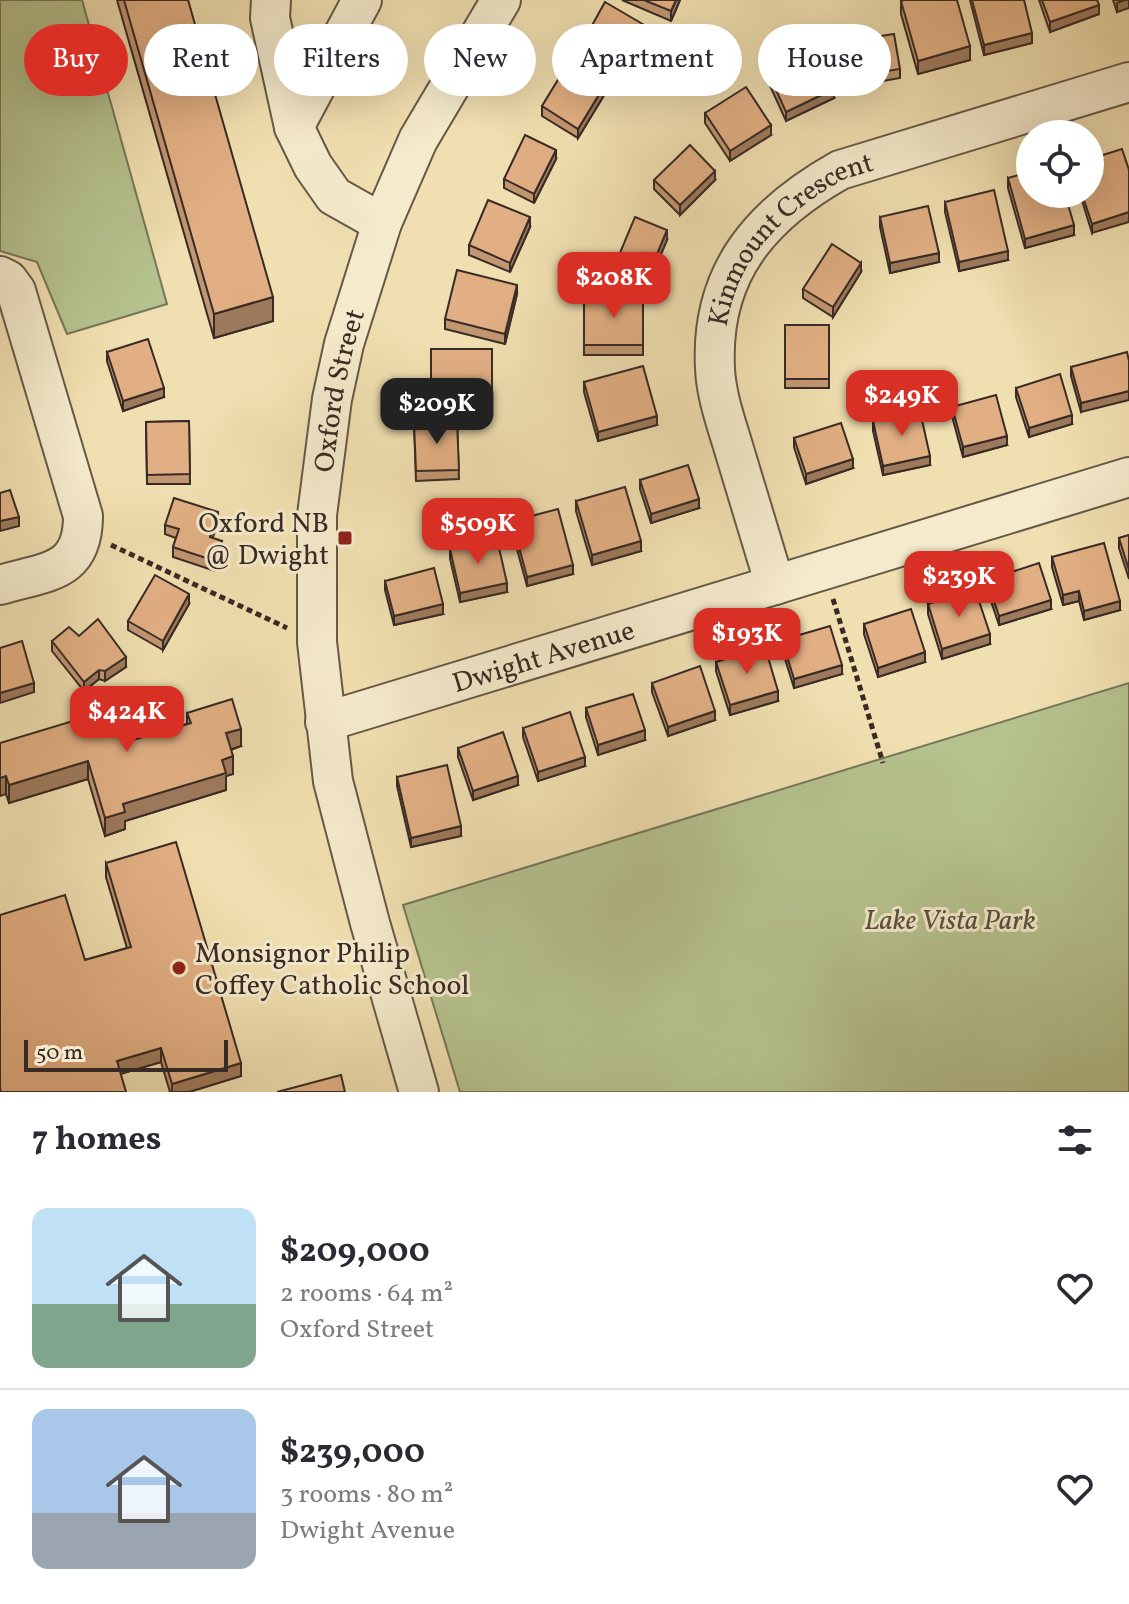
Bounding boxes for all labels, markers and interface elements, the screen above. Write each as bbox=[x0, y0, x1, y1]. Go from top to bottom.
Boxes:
chip: Buy bbox=[24, 24, 128, 96]
chip: Rent bbox=[144, 24, 258, 96]
chip: Filters bbox=[274, 24, 408, 96]
chip: New bbox=[424, 24, 536, 96]
chip: Apartment bbox=[552, 24, 742, 96]
chip: House bbox=[758, 24, 891, 96]
map controls bbox=[1016, 120, 1104, 208]
button: locate bbox=[1016, 120, 1104, 208]
street label: Kinmount Crescent bbox=[700, 144, 878, 329]
pin: $208K bbox=[558, 252, 670, 320]
text: $208K bbox=[576, 260, 652, 296]
street label: Oxford Street bbox=[306, 304, 376, 475]
pin: $249K bbox=[846, 370, 958, 438]
pin: $209K bbox=[381, 378, 493, 446]
text: $249K bbox=[864, 378, 940, 414]
text: $209K bbox=[398, 386, 476, 422]
pin: $509K bbox=[422, 498, 534, 566]
place label: Oxford NB @ Dwight bbox=[198, 505, 329, 576]
text: $509K bbox=[440, 506, 516, 542]
marker: Oxford NB @ Dwight bbox=[336, 529, 354, 547]
pin: $239K bbox=[903, 551, 1015, 619]
text: $239K bbox=[922, 559, 996, 595]
pin: $193K bbox=[691, 608, 803, 676]
street label: Dwight Avenue bbox=[448, 612, 640, 704]
text: $193K bbox=[711, 616, 783, 652]
pin: $424K bbox=[71, 686, 183, 754]
text: $424K bbox=[88, 694, 166, 730]
park label: Lake Vista Park bbox=[864, 902, 1036, 941]
place label: Monsignor Philip Coffey Catholic School bbox=[195, 935, 469, 1006]
marker: Monsignor Philip Coffey Catholic School bbox=[170, 959, 188, 977]
scale bar bbox=[24, 1036, 228, 1072]
text: 50 m bbox=[36, 1038, 83, 1069]
text: 7 homes bbox=[32, 1117, 161, 1164]
icon: filters bbox=[1053, 1118, 1097, 1162]
text: $209,000 bbox=[280, 1229, 430, 1276]
icon: home bbox=[96, 1240, 192, 1336]
icon: heart bbox=[1053, 1266, 1097, 1310]
text: 2 rooms · 64 m² bbox=[280, 1276, 453, 1312]
text: Oxford Street bbox=[280, 1312, 434, 1348]
text: $239,000 bbox=[280, 1430, 425, 1477]
icon: home bbox=[96, 1441, 192, 1537]
icon: heart bbox=[1053, 1467, 1097, 1511]
text: 3 rooms · 80 m² bbox=[280, 1477, 453, 1513]
text: Dwight Avenue bbox=[280, 1513, 455, 1549]

